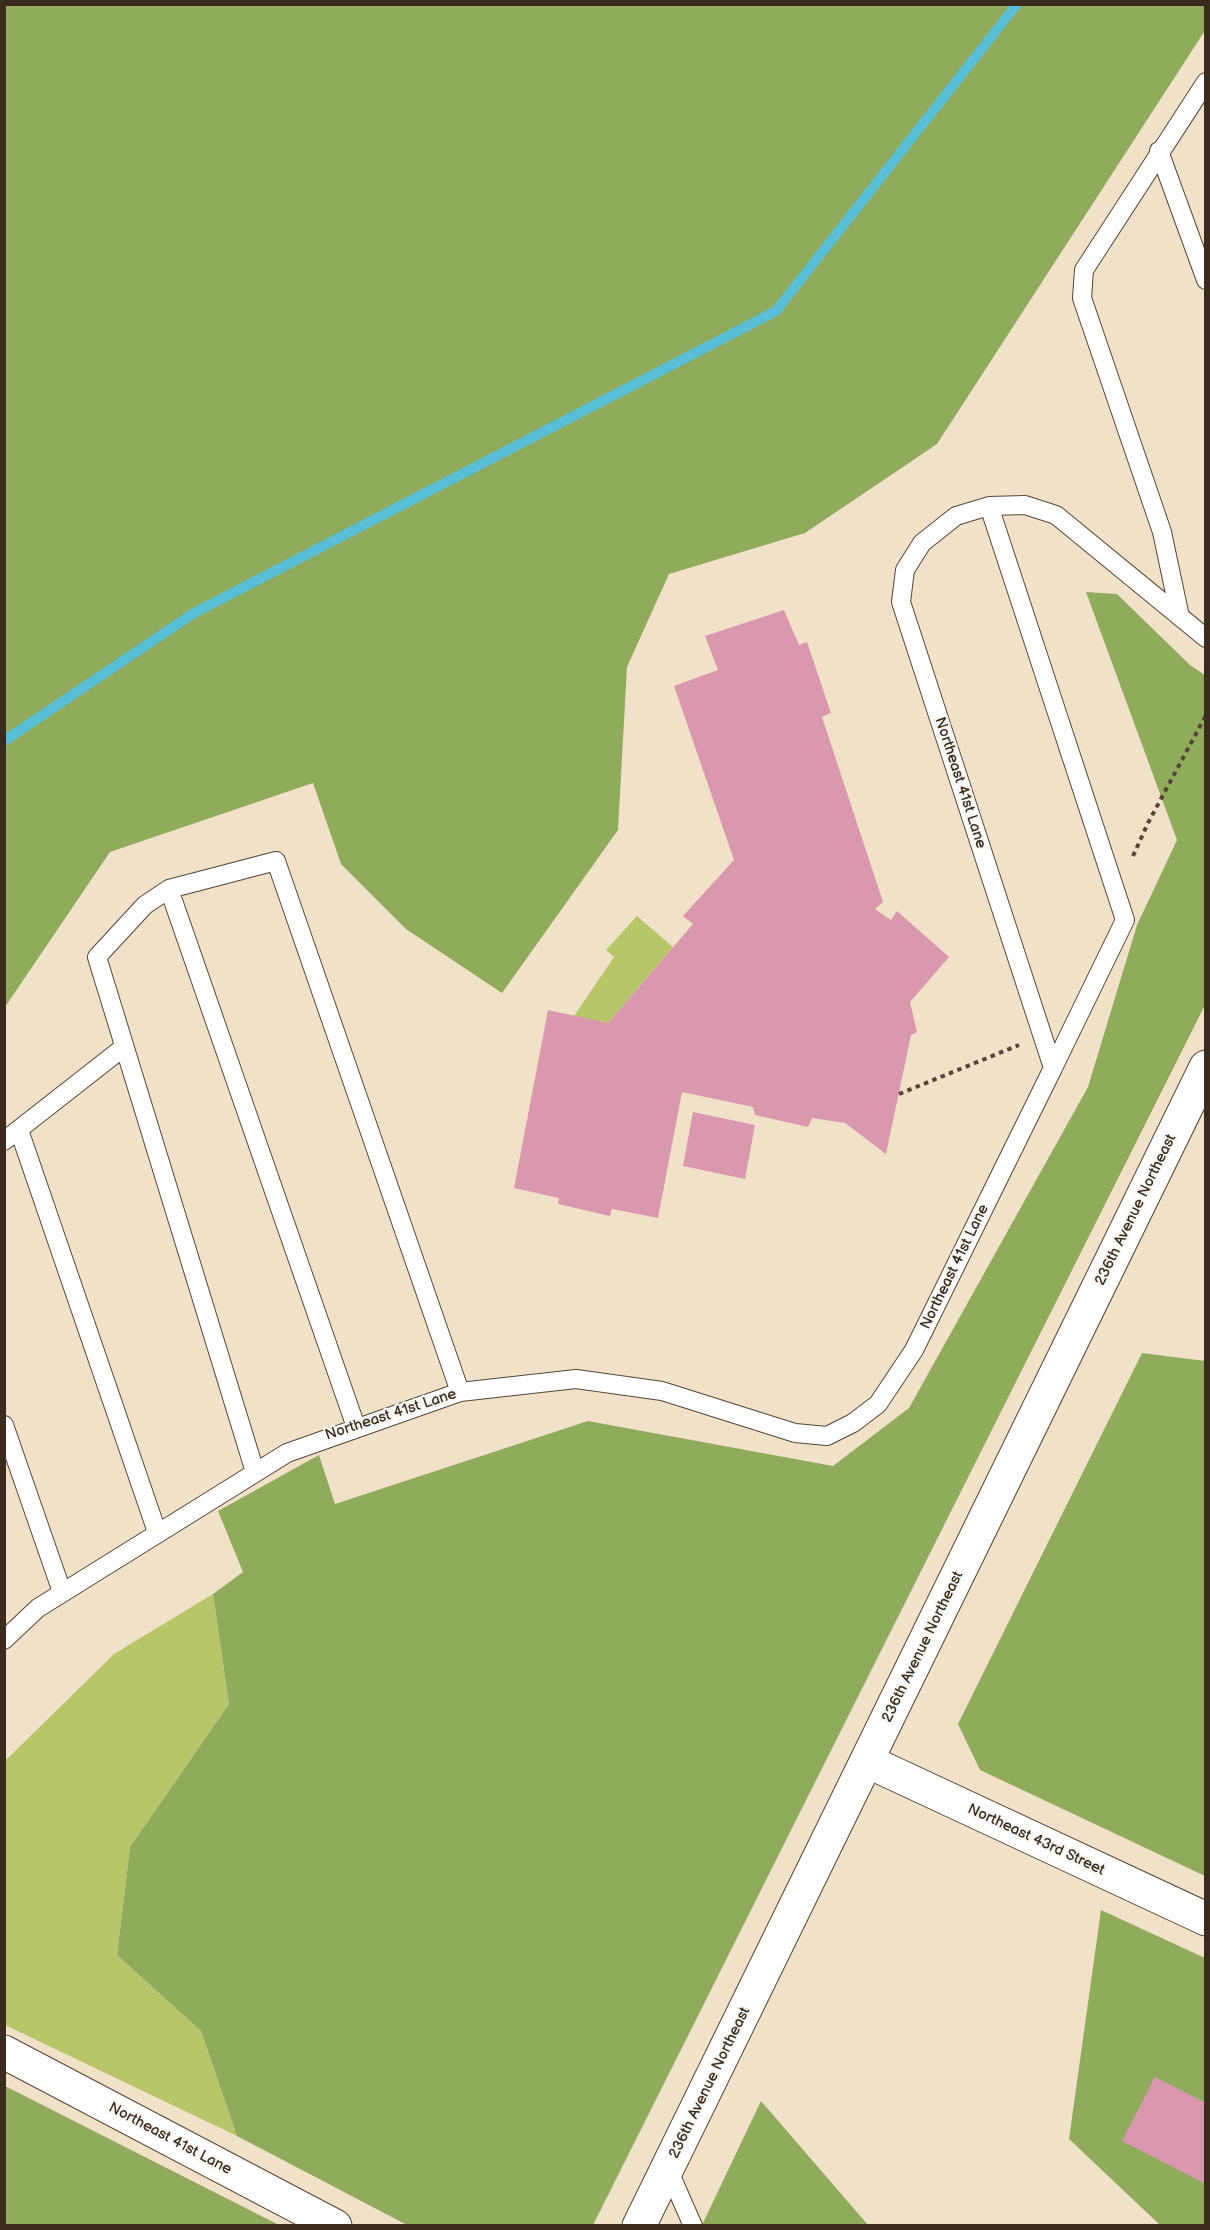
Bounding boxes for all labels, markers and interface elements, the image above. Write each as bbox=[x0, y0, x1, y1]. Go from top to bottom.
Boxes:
street label: Northeast 41st Lane bbox=[930, 715, 990, 851]
street label: 236th Avenue Northeast bbox=[1092, 1131, 1180, 1289]
street label: Northeast 41st Lane bbox=[917, 1202, 993, 1332]
street label: Northeast 41st Lane bbox=[323, 1385, 459, 1445]
street label: 236th Avenue Northeast bbox=[879, 1568, 967, 1726]
street label: Northeast 43rd Street bbox=[965, 1800, 1107, 1880]
street label: 236th Avenue Northeast bbox=[666, 2004, 754, 2162]
street label: Northeast 41st Lane bbox=[105, 2099, 235, 2179]

